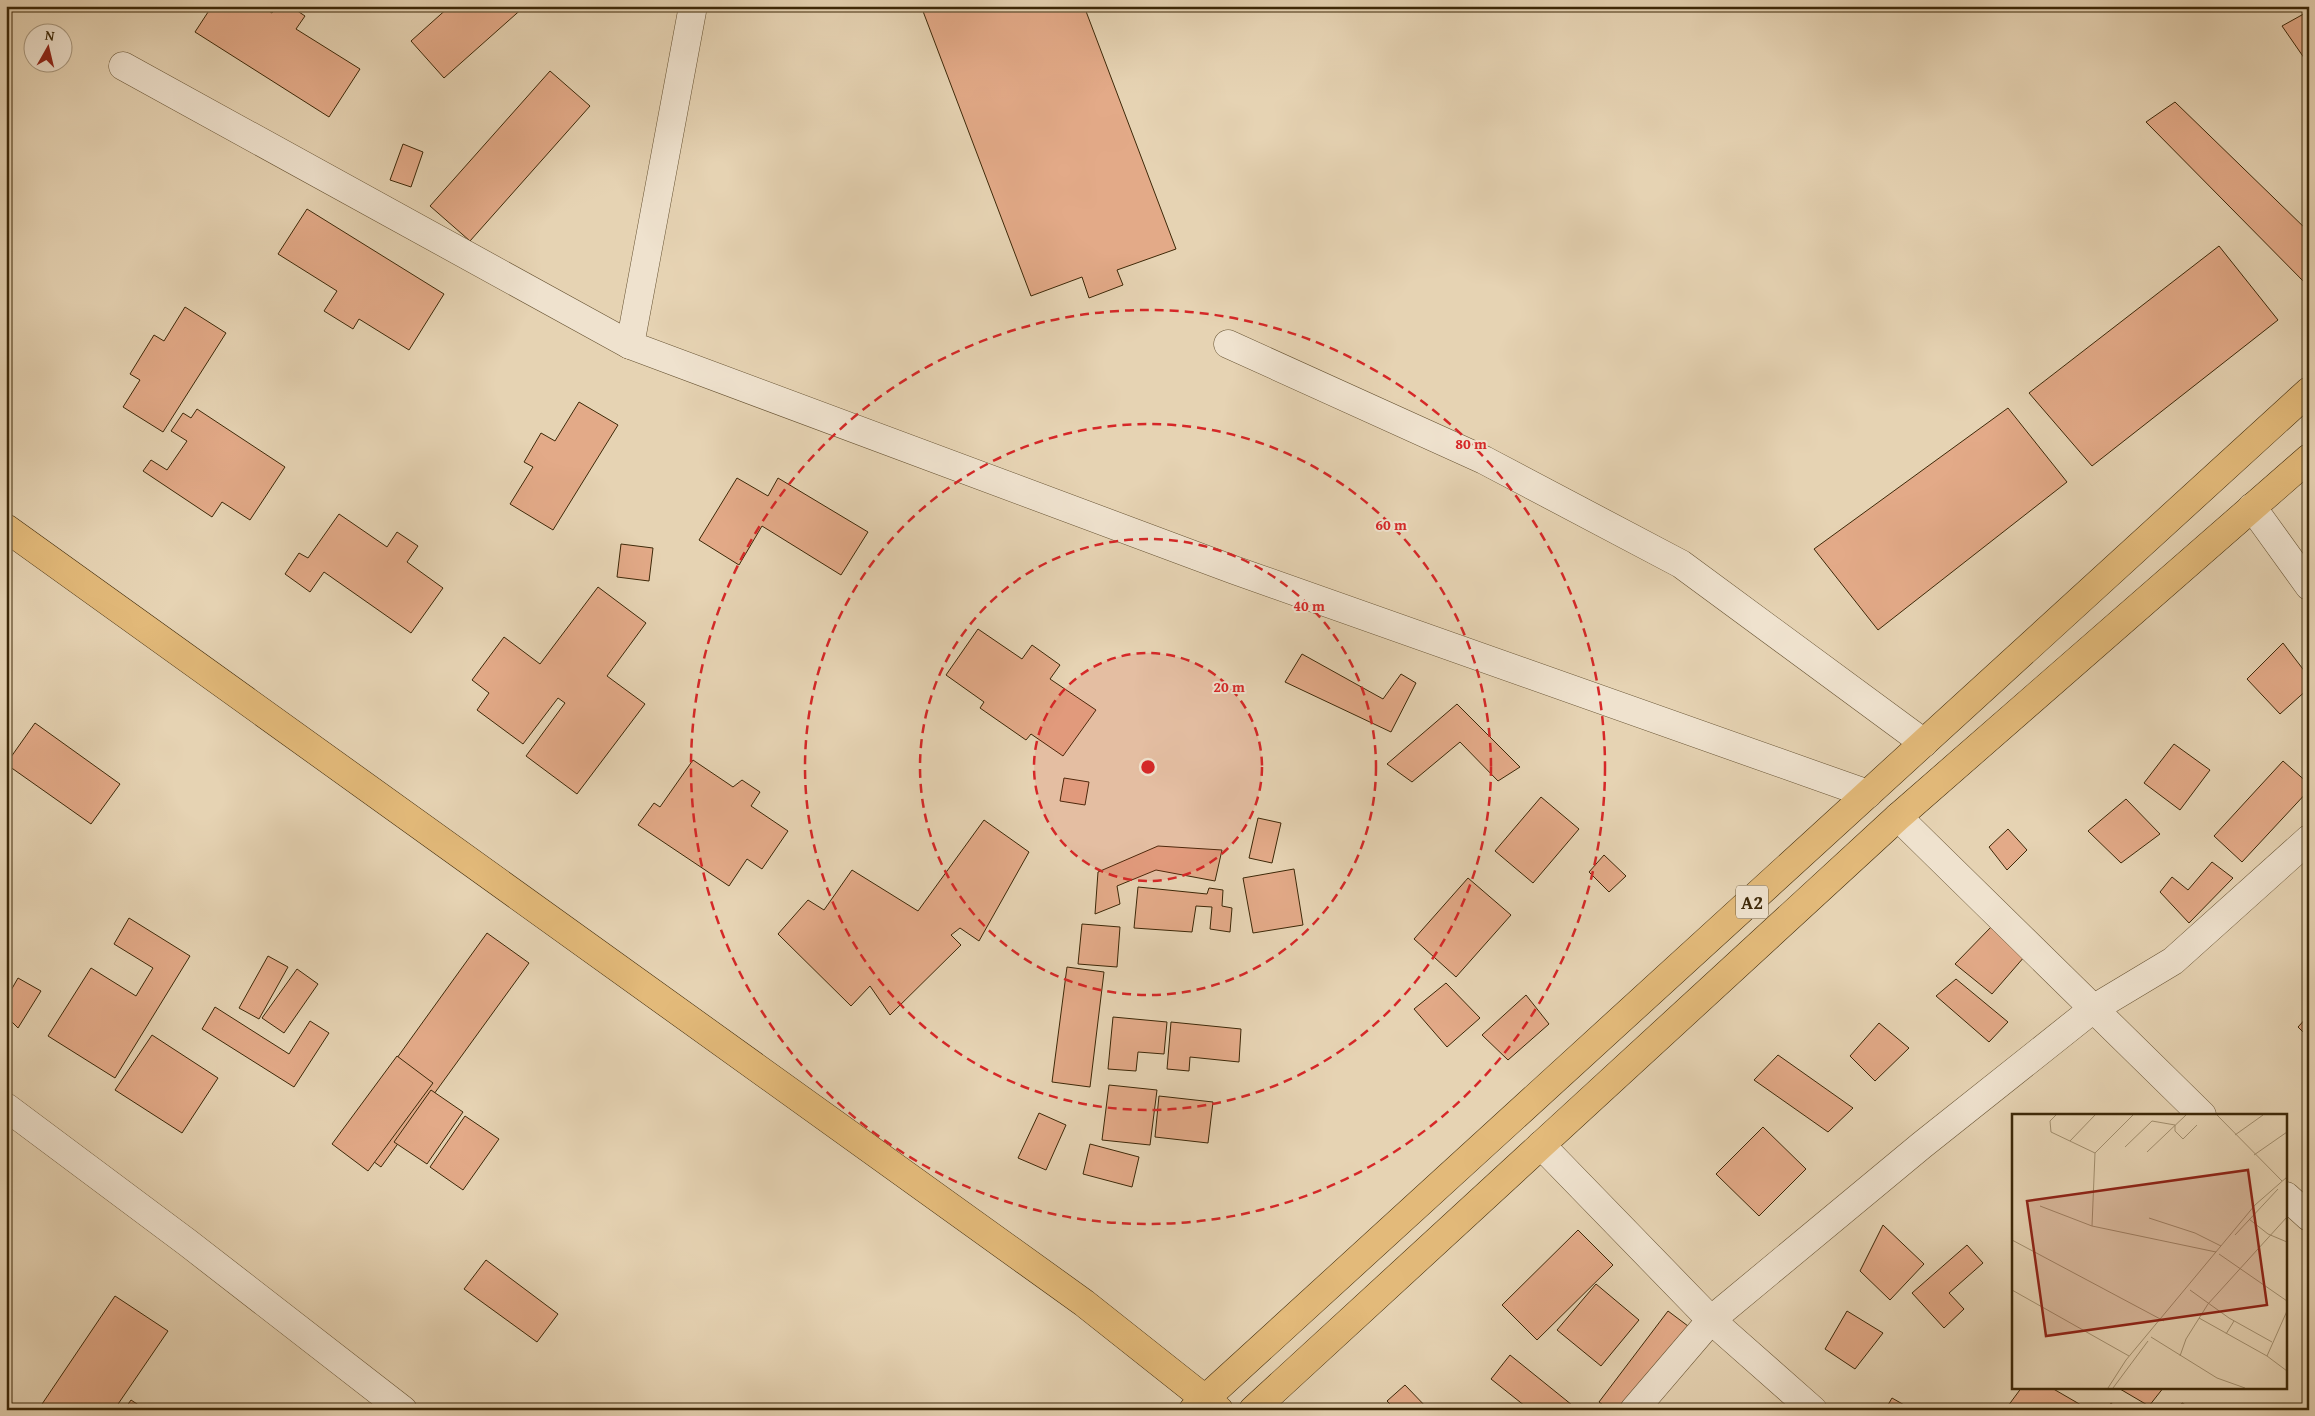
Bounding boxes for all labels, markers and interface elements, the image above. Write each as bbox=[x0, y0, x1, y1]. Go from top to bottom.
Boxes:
north arrow bbox=[22, 22, 72, 72]
text: N bbox=[44, 25, 56, 46]
text: 80 m bbox=[1455, 433, 1487, 454]
text: 60 m bbox=[1375, 514, 1407, 535]
text: 40 m bbox=[1293, 595, 1325, 616]
text: 20 m bbox=[1213, 676, 1245, 697]
centre of rings bbox=[1139, 758, 1157, 776]
road number: A2 bbox=[1736, 886, 1768, 919]
inset map bbox=[2012, 1114, 2288, 1388]

